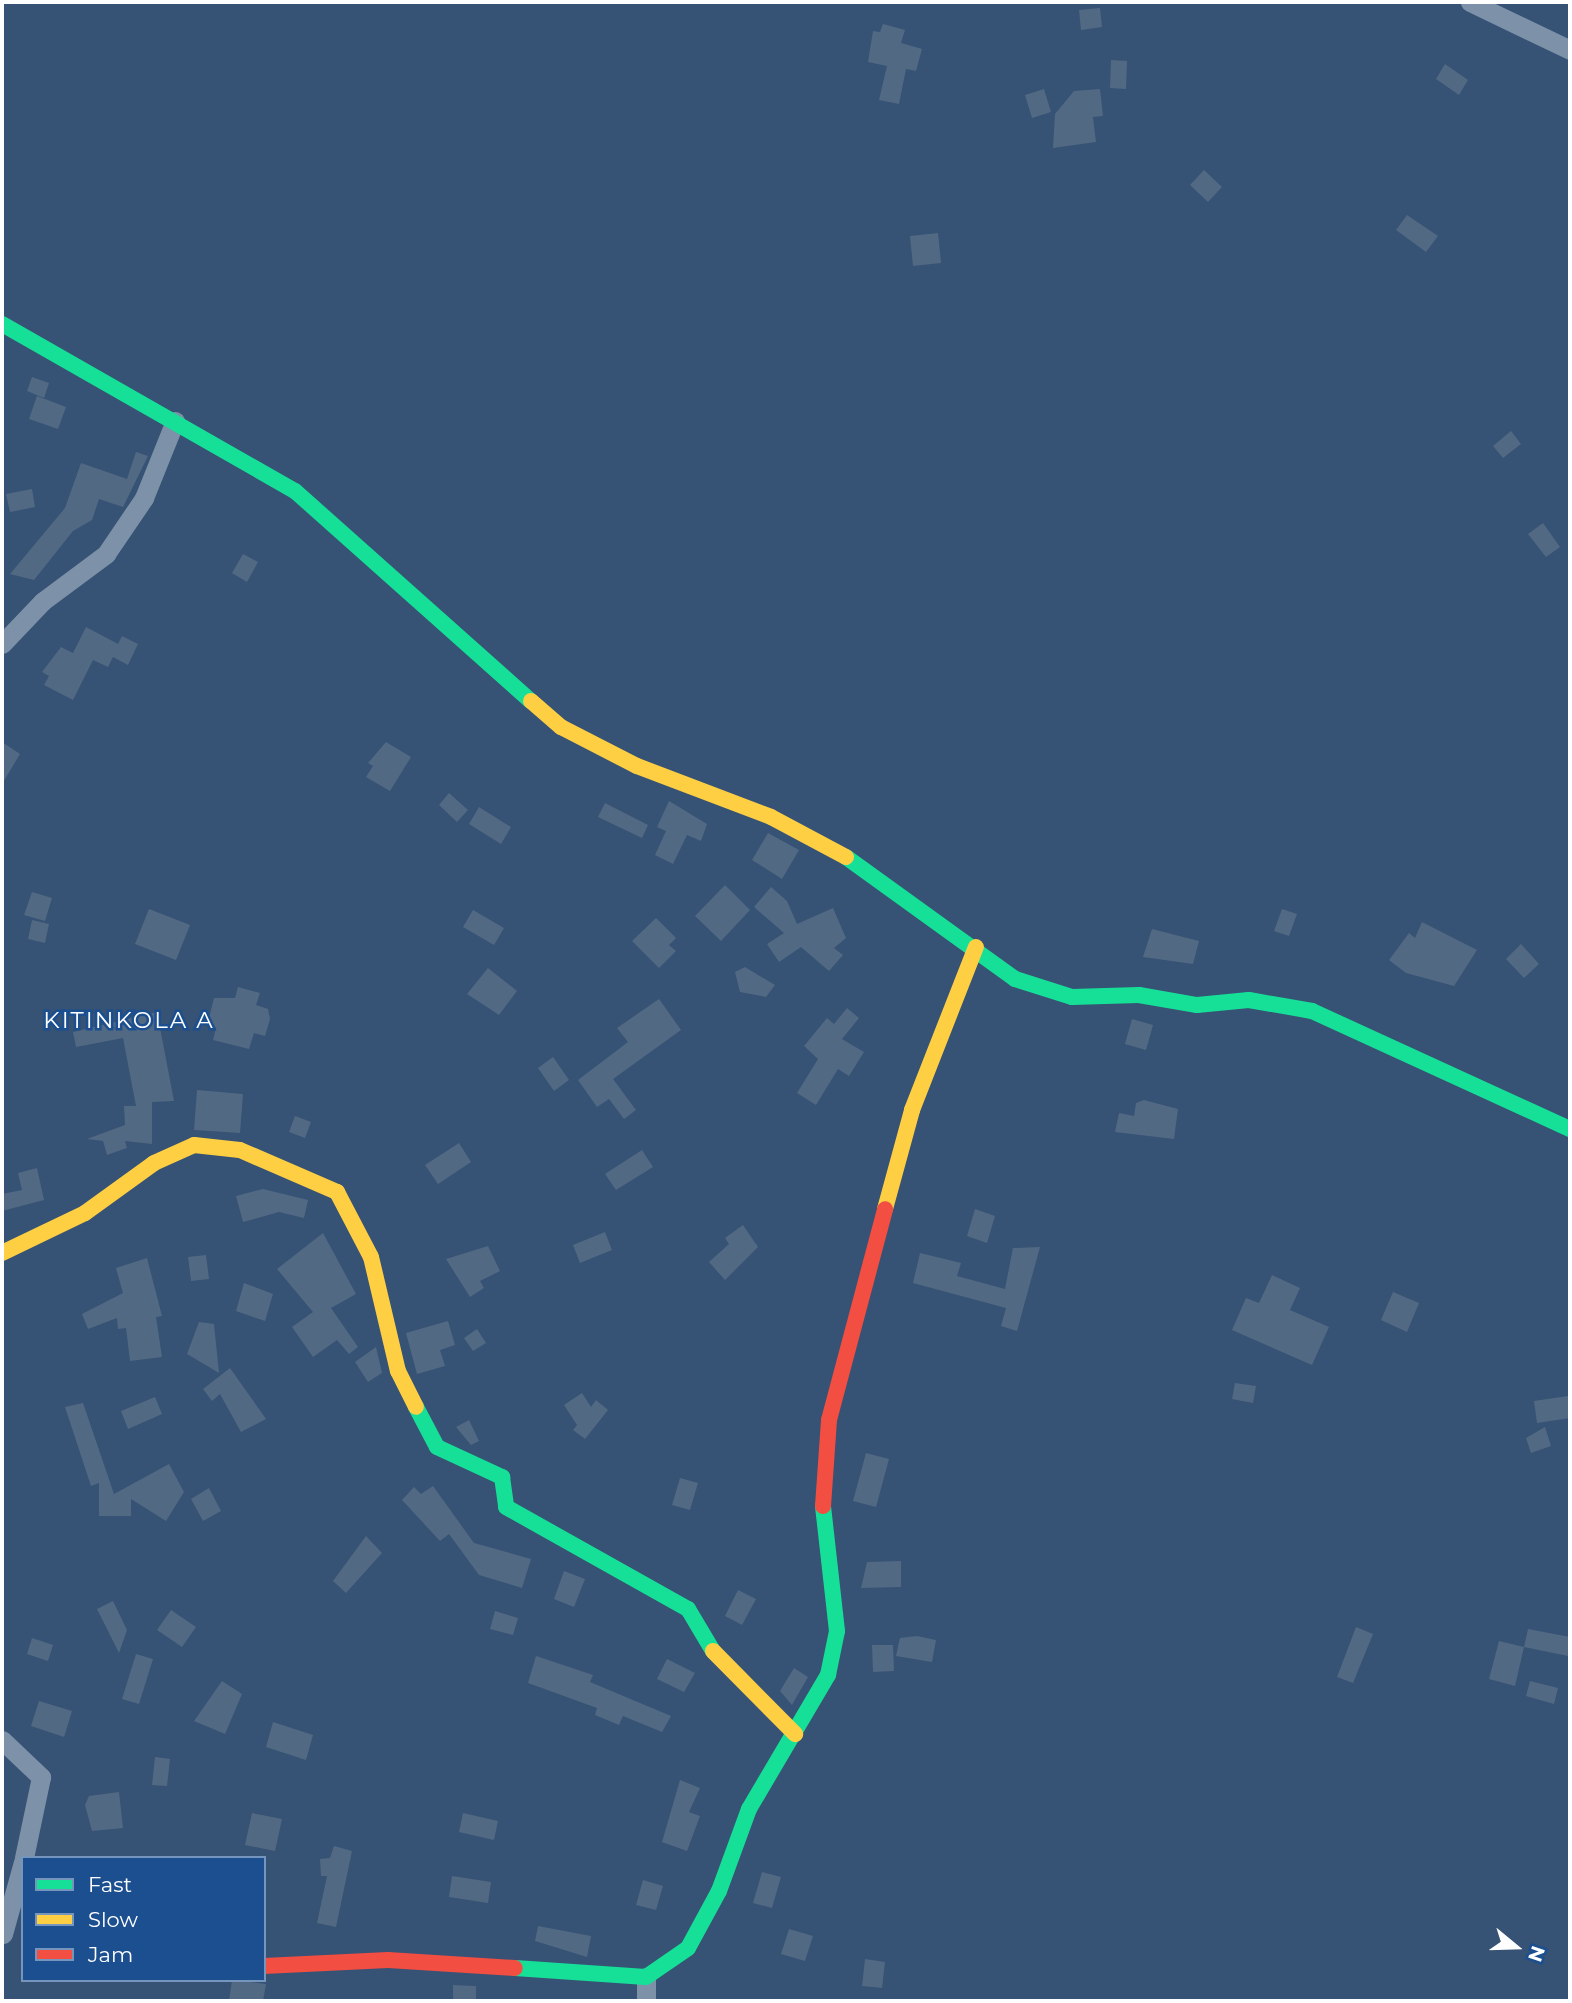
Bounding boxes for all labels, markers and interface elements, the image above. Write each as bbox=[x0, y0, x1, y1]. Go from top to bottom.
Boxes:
district label: KITINKOLA A bbox=[45, 1006, 213, 1034]
legend bbox=[21, 1856, 266, 1982]
text: Fast bbox=[88, 1872, 132, 1897]
text: Slow bbox=[88, 1907, 138, 1932]
north arrow bbox=[1481, 1912, 1551, 1982]
text: Jam bbox=[88, 1942, 133, 1967]
text: N bbox=[1523, 1943, 1550, 1965]

